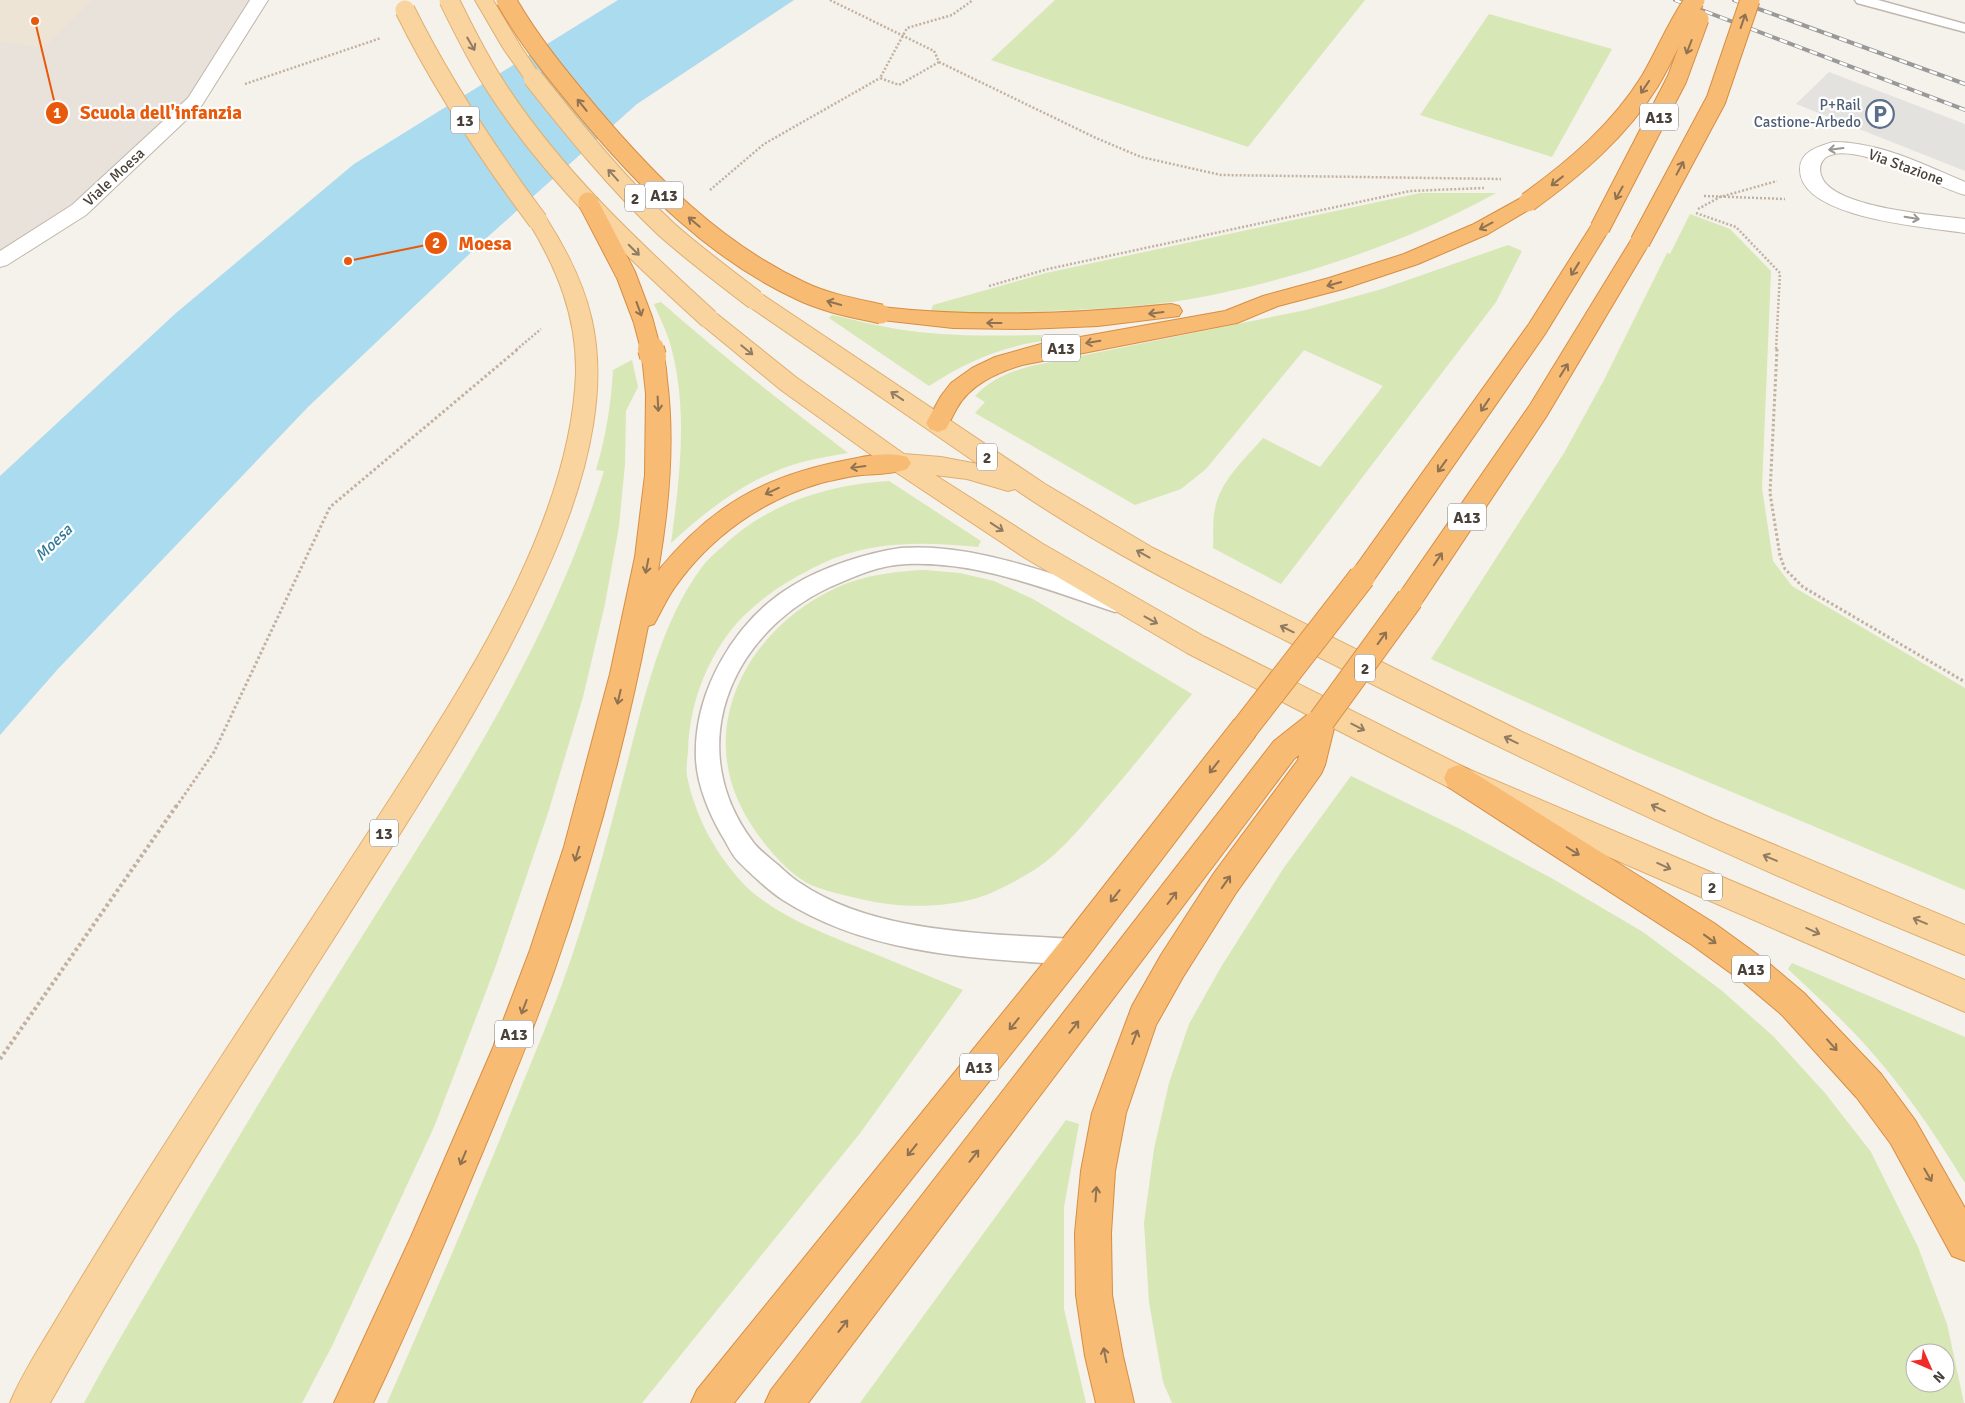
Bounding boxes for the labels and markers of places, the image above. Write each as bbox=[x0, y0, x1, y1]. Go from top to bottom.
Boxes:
callout: Scuola dell'infanzia bbox=[45, 96, 252, 130]
place label: P+Rail Castione-Arbedo bbox=[1754, 96, 1861, 131]
parking icon: P+Rail Castione-Arbedo bbox=[1865, 99, 1895, 129]
callout: Moesa bbox=[423, 226, 522, 260]

